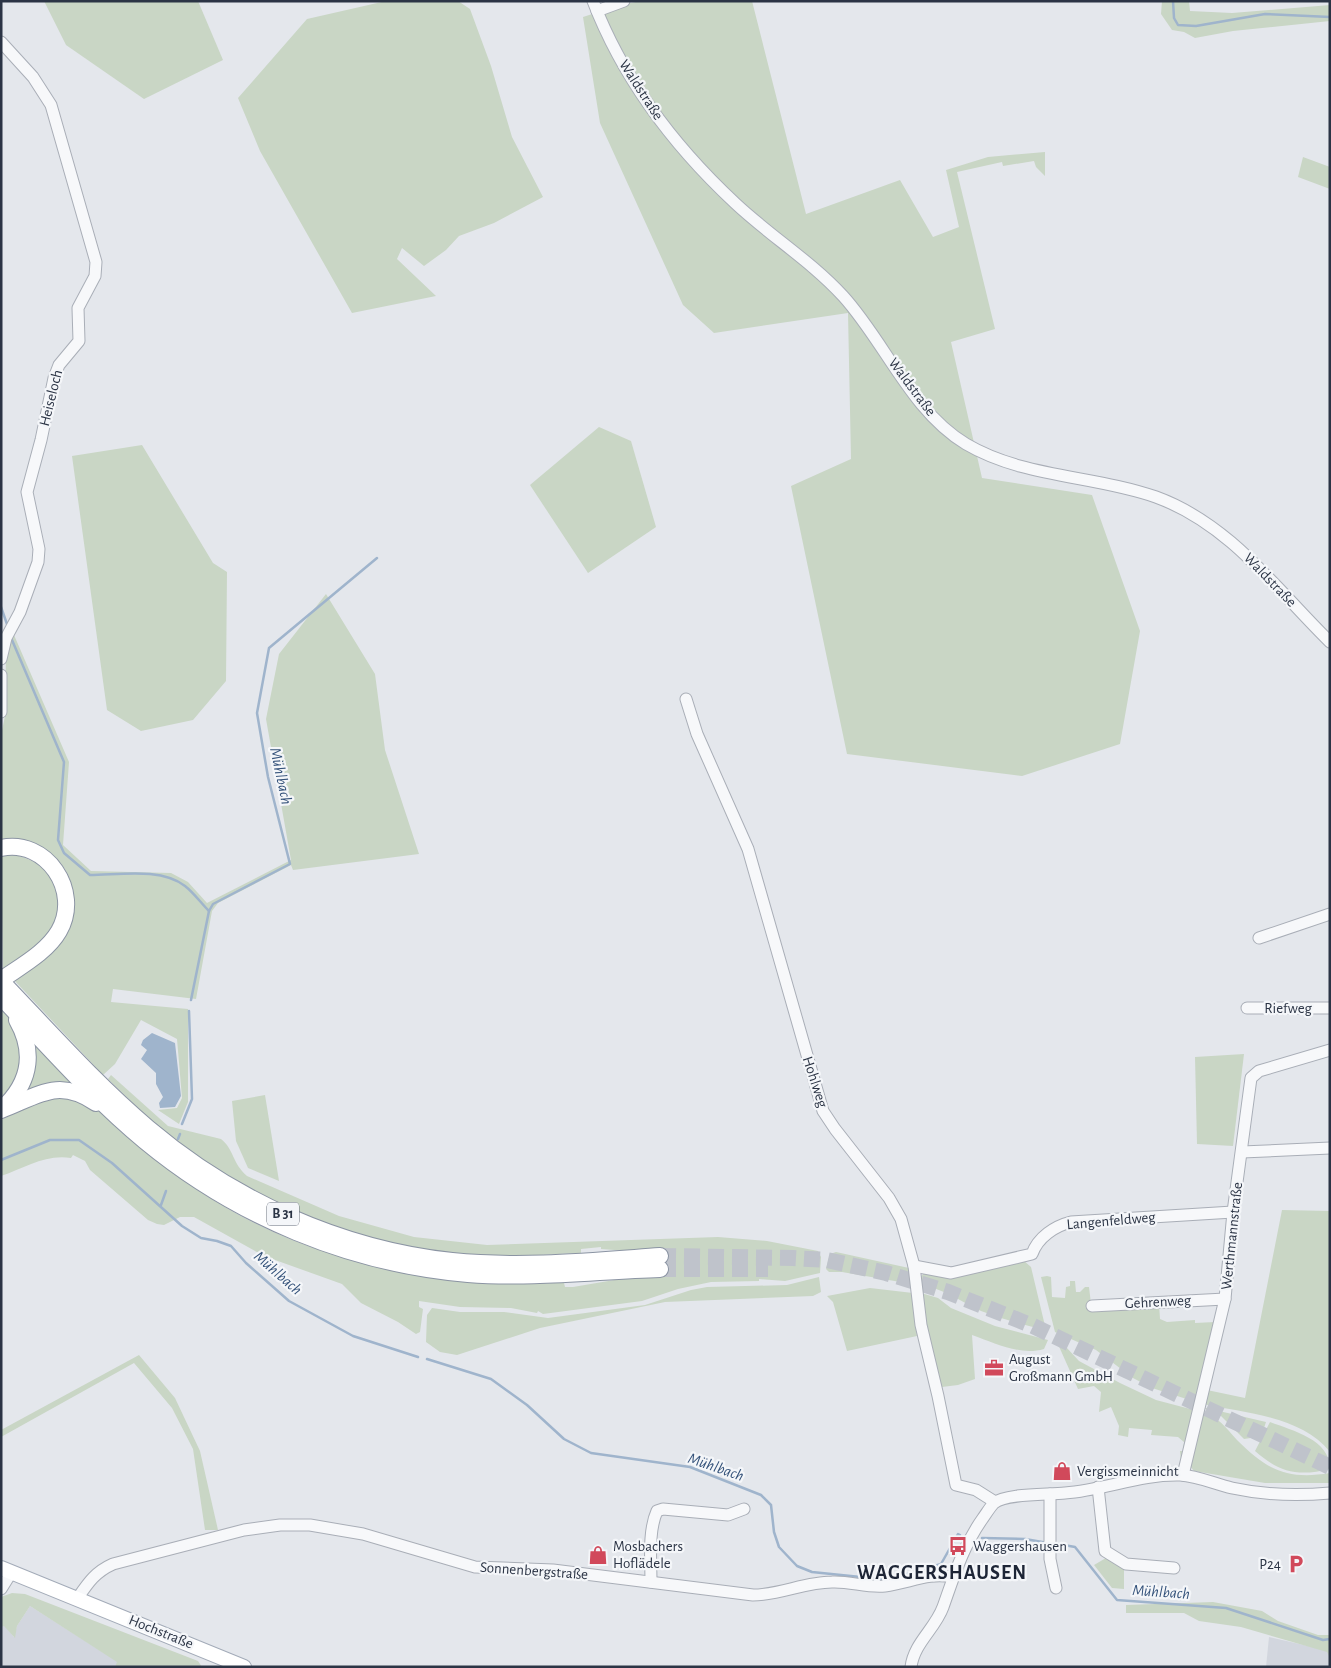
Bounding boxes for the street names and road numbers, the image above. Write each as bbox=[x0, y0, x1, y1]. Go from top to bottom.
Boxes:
street label: Waldstraße bbox=[616, 57, 666, 123]
street label: Waldstraße bbox=[885, 355, 939, 419]
street label: Heiseloch bbox=[37, 368, 65, 428]
street label: Waldstraße bbox=[1241, 550, 1299, 610]
street label: Riefweg bbox=[1264, 1001, 1313, 1016]
street label: Hohlweg bbox=[800, 1055, 831, 1110]
street label: Werthmannstraße bbox=[1219, 1181, 1245, 1291]
road number: B 31 bbox=[267, 1202, 299, 1226]
street label: Langenfeldweg bbox=[1066, 1210, 1157, 1232]
street label: Gehrenweg bbox=[1124, 1293, 1192, 1311]
street label: Sonnenbergstraße bbox=[480, 1560, 588, 1582]
street label: Hochstraße bbox=[127, 1612, 195, 1652]

